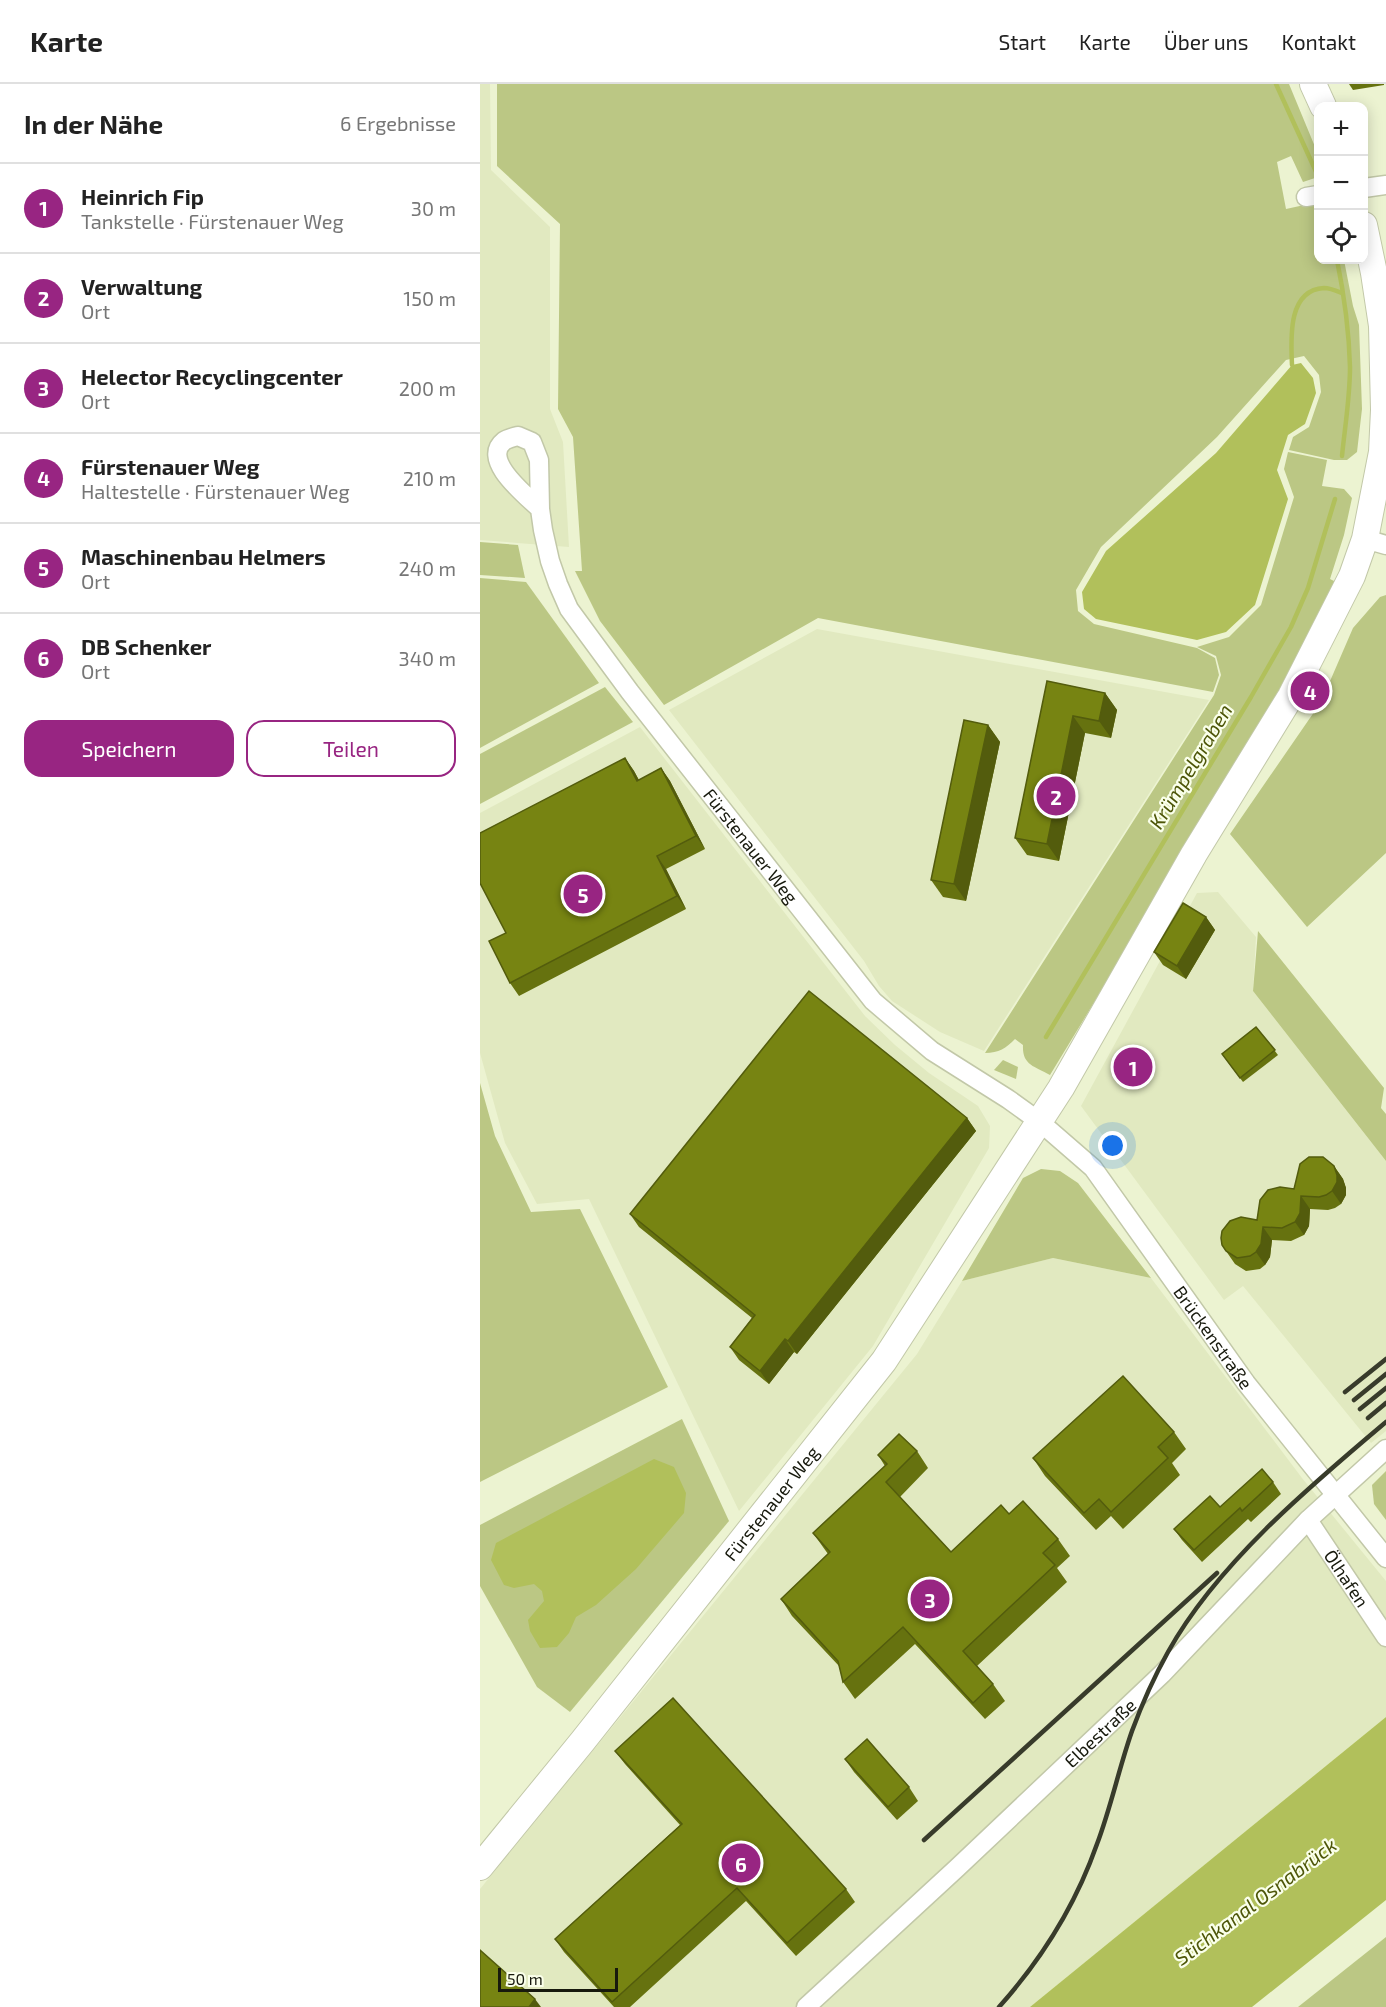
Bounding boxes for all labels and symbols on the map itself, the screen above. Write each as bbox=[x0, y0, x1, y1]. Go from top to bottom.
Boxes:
pin: 4 bbox=[1290, 668, 1330, 714]
water label: Krümpelgraben bbox=[1143, 699, 1237, 833]
pin: 2 bbox=[1036, 774, 1076, 818]
street label: Fürstenauer Weg bbox=[699, 784, 803, 908]
pin: 5 bbox=[564, 872, 602, 916]
pin: 1 bbox=[1114, 1044, 1152, 1090]
your location bbox=[1098, 1131, 1127, 1160]
street label: Brückenstraße bbox=[1169, 1281, 1258, 1393]
street label: Fürstenauer Weg bbox=[719, 1442, 823, 1565]
street label: Ölhafen bbox=[1320, 1545, 1374, 1611]
pin: 3 bbox=[910, 1576, 950, 1622]
street label: Elbestraße bbox=[1060, 1694, 1140, 1772]
water label: Stichkanal Osnabrück bbox=[1169, 1832, 1341, 1970]
pin: 6 bbox=[722, 1840, 760, 1886]
scale bar bbox=[498, 1965, 618, 1992]

